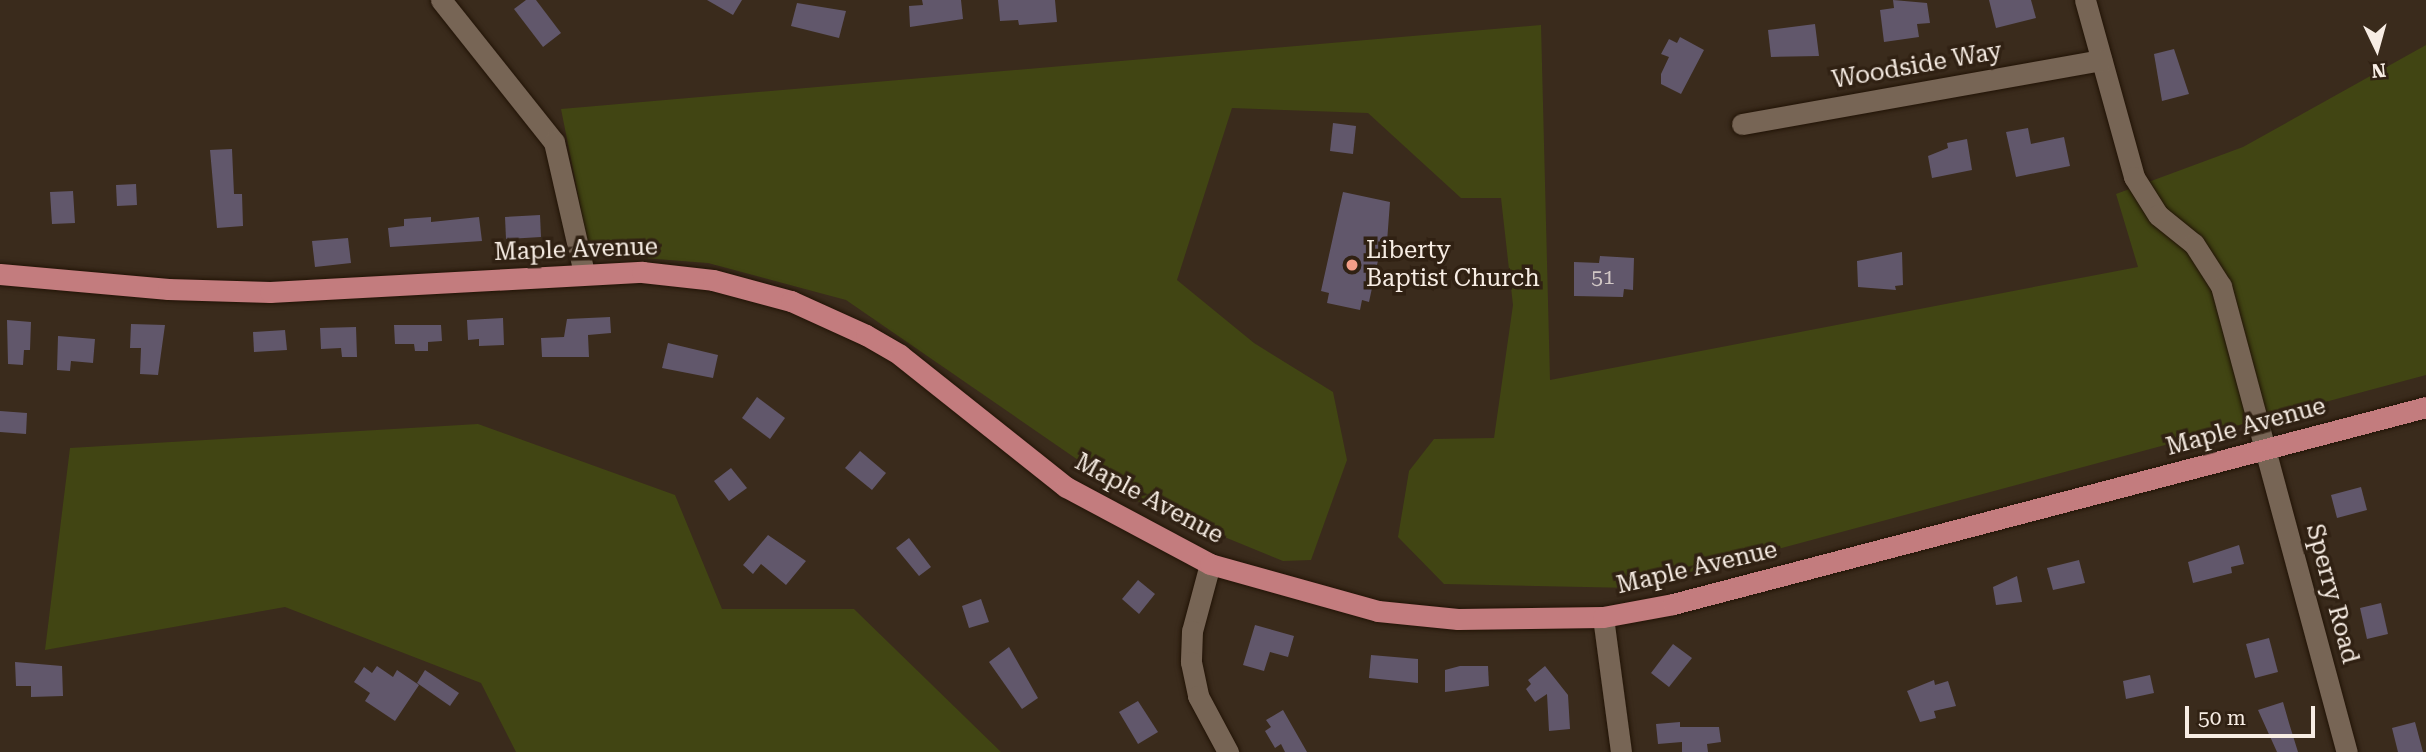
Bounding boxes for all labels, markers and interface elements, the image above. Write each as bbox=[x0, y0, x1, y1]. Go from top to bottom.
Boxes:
north arrow bbox=[2342, 14, 2412, 84]
street label: Woodside Way bbox=[1830, 37, 2004, 95]
text: N bbox=[2371, 58, 2387, 83]
street label: Maple Avenue bbox=[494, 233, 658, 267]
place label: Liberty Baptist Church bbox=[1366, 237, 1540, 293]
marker: Liberty Baptist Church bbox=[1344, 257, 1360, 273]
house number: 51 bbox=[1591, 264, 1615, 290]
street label: Maple Avenue bbox=[2163, 392, 2329, 462]
street label: Maple Avenue bbox=[1070, 448, 1228, 550]
street label: Sperry Road bbox=[2300, 521, 2364, 667]
street label: Maple Avenue bbox=[1614, 536, 1780, 600]
scale bar bbox=[2188, 692, 2318, 736]
text: 50 m bbox=[2198, 706, 2246, 730]

